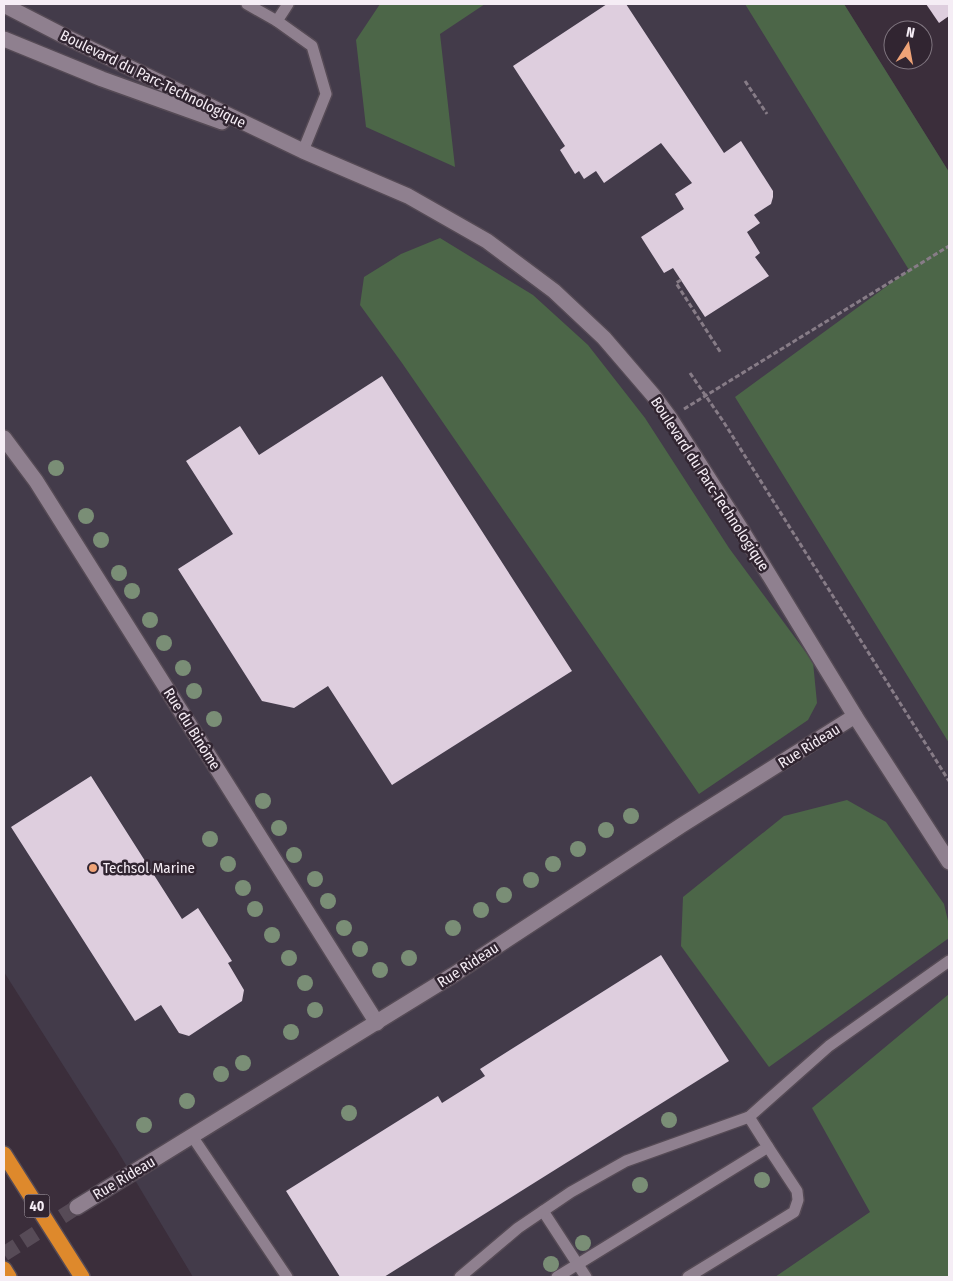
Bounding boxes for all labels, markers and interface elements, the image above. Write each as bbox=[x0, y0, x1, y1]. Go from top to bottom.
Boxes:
north arrow bbox=[883, 20, 933, 70]
text: N bbox=[905, 24, 916, 42]
street label: Boulevard du Parc-Technologique bbox=[57, 26, 249, 132]
street label: Boulevard du Parc-Technologique bbox=[647, 394, 773, 574]
street label: Rue du Binôme bbox=[160, 685, 224, 773]
street label: Rue Rideau bbox=[775, 720, 843, 772]
place label: Techsol Marine bbox=[103, 859, 195, 877]
marker: Techsol Marine bbox=[87, 862, 99, 874]
street label: Rue Rideau bbox=[434, 939, 502, 991]
street label: Rue Rideau bbox=[90, 1152, 158, 1204]
road number: 40 bbox=[24, 1194, 50, 1218]

